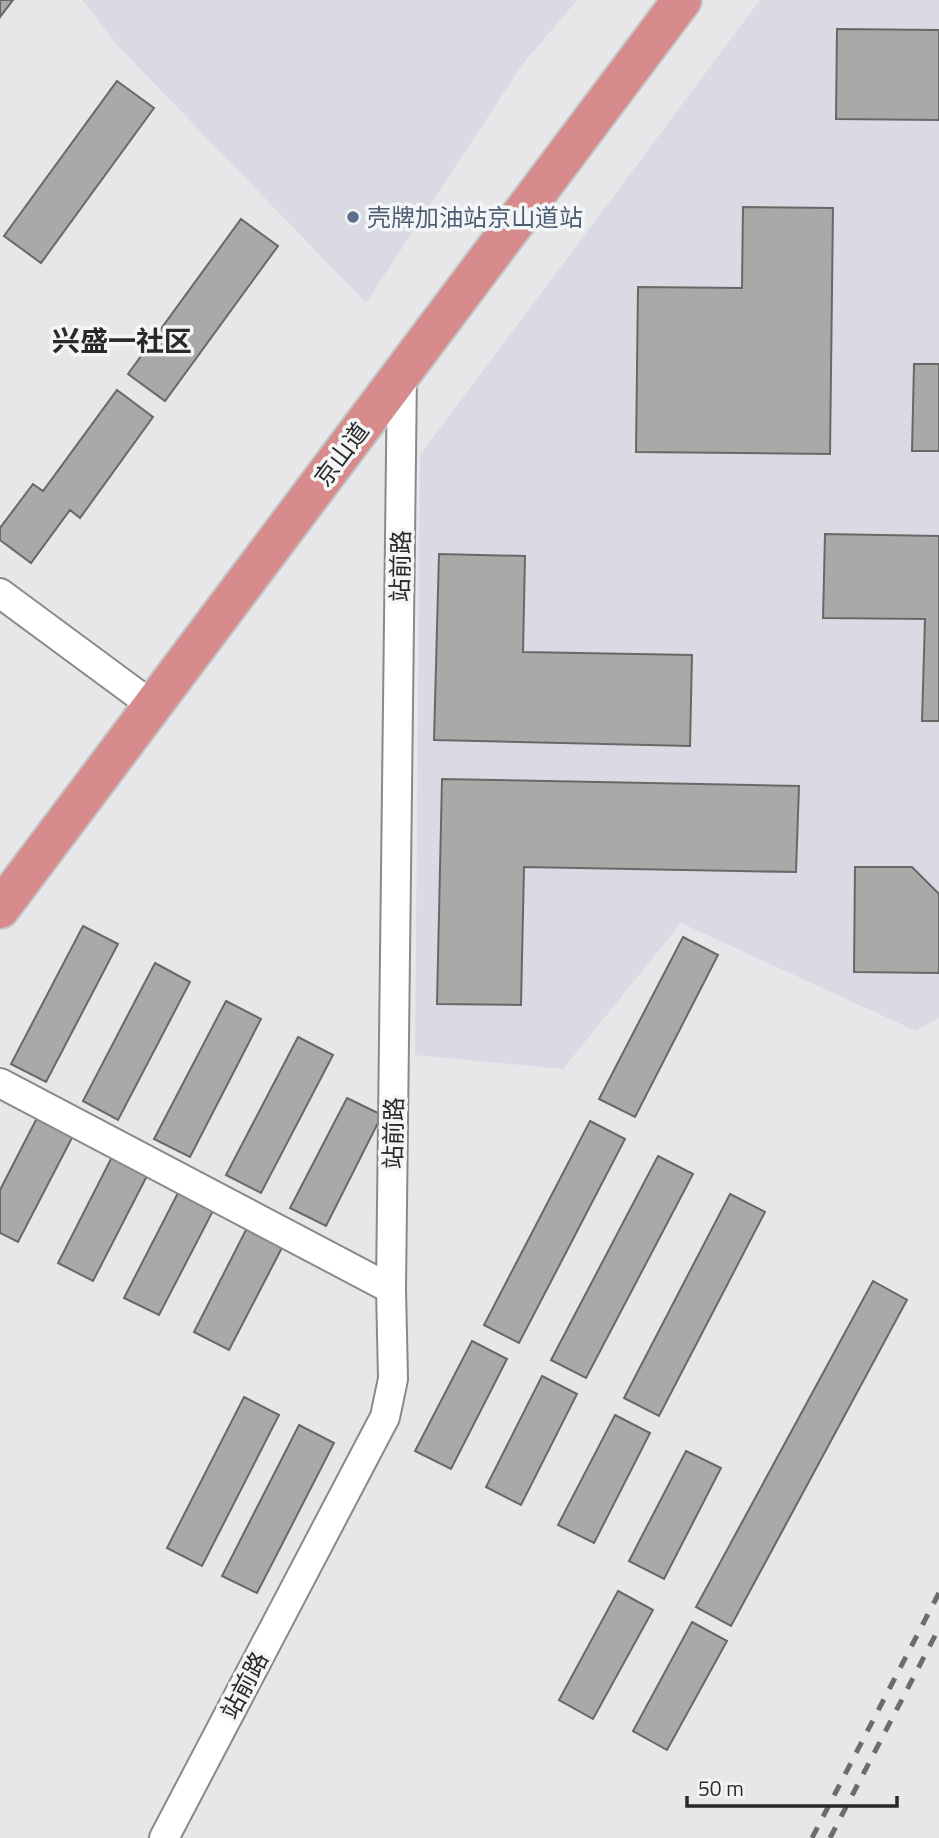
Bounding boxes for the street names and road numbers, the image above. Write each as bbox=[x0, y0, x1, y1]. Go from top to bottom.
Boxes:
street label: 京山道 bbox=[305, 414, 377, 494]
street label: 站前路 bbox=[381, 530, 419, 602]
street label: 站前路 bbox=[374, 1097, 412, 1169]
street label: 站前路 bbox=[211, 1645, 277, 1725]

